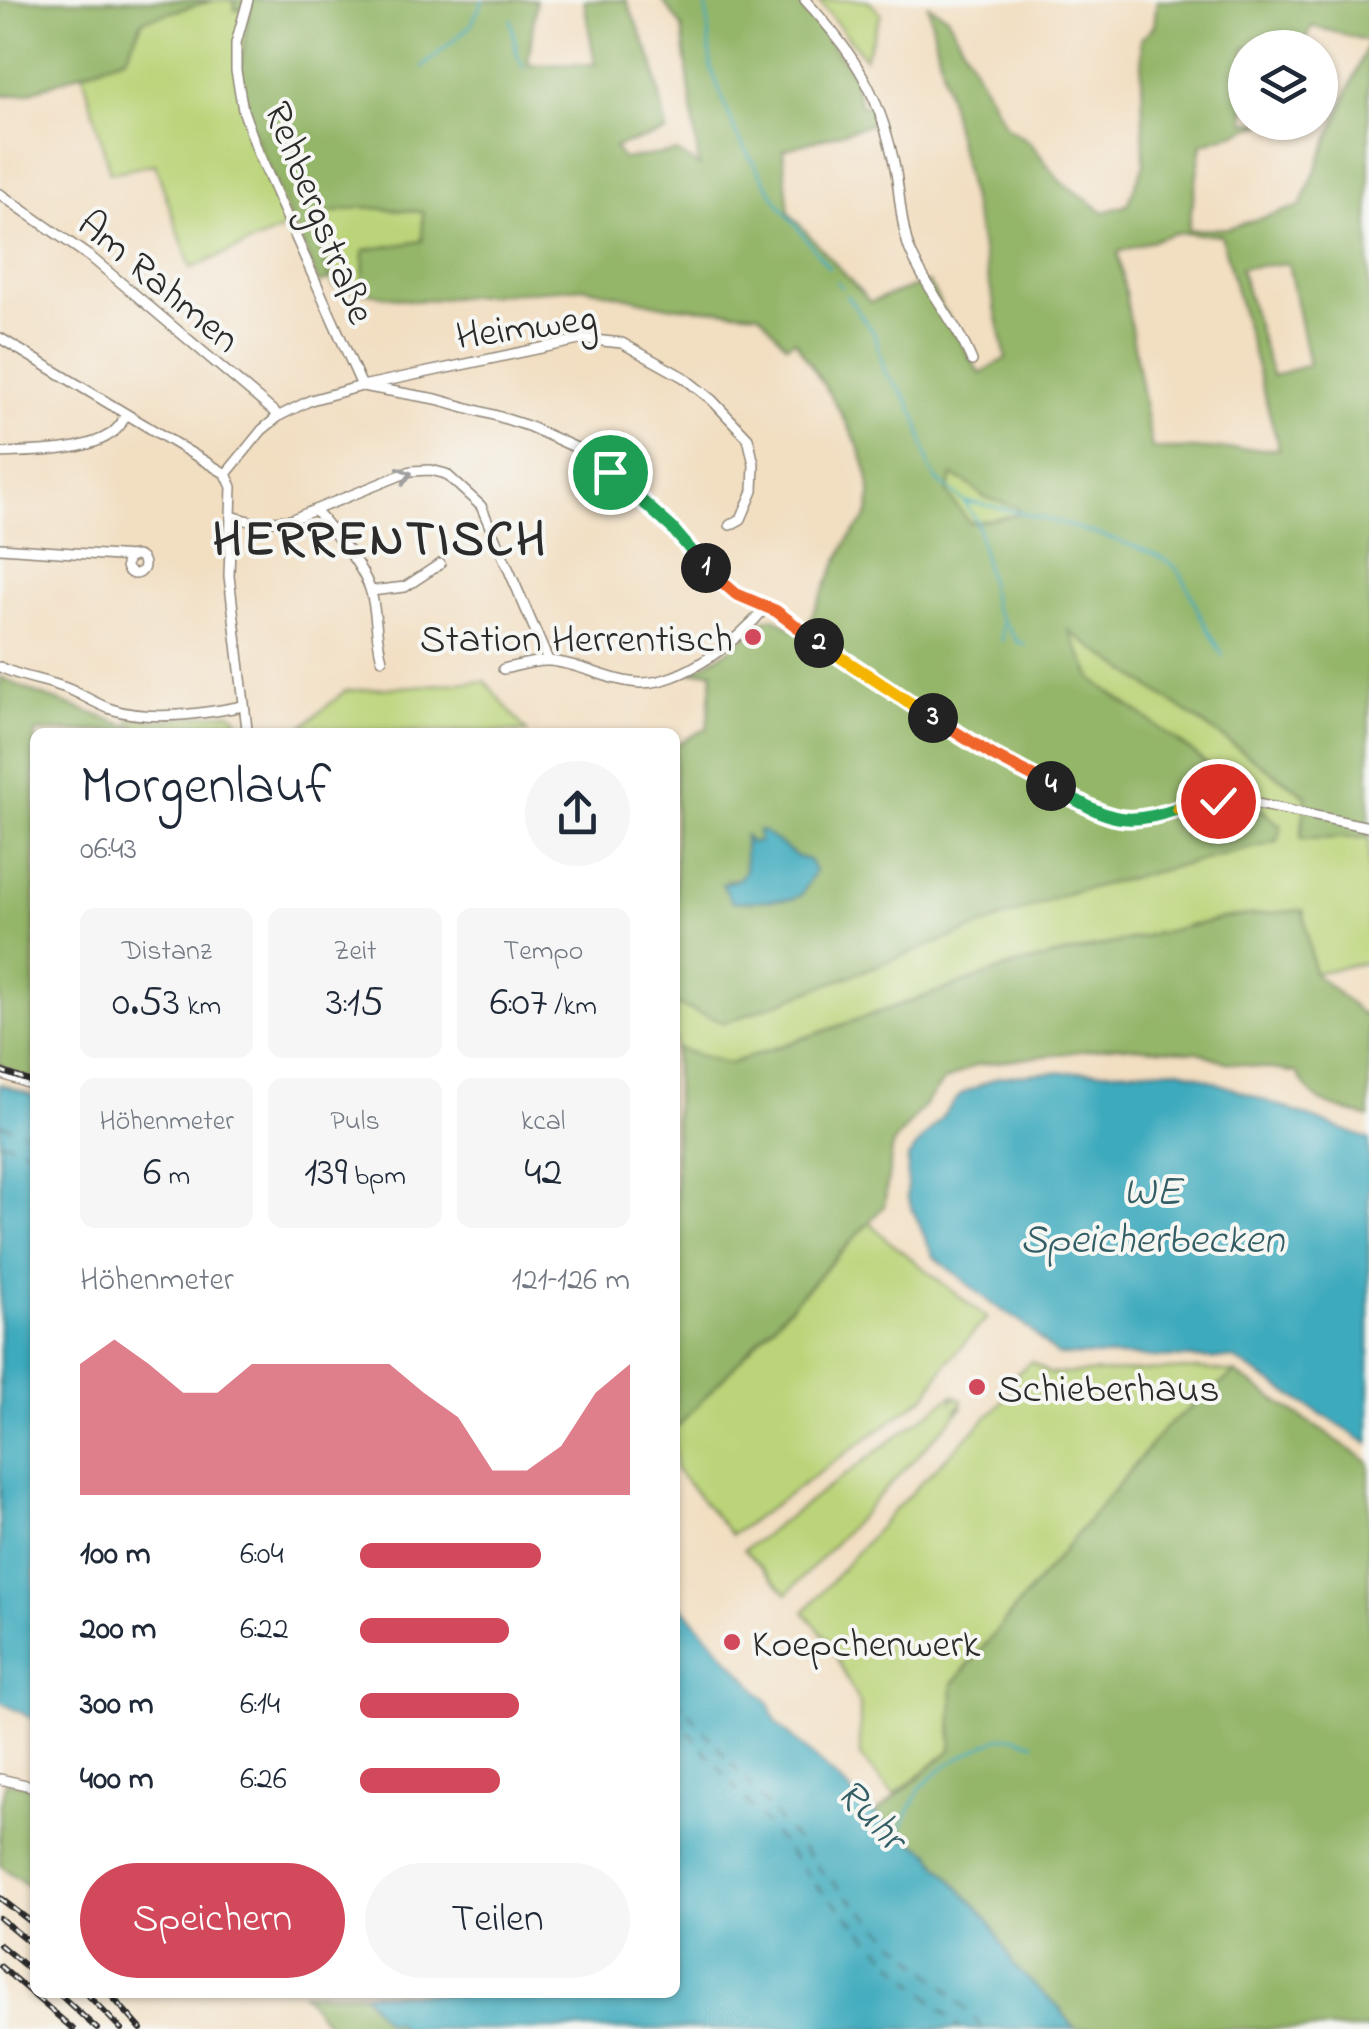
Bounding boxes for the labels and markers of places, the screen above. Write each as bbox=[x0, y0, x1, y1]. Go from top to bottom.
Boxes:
pin bbox=[568, 430, 653, 515]
pin: 1 bbox=[681, 543, 731, 593]
place label: Station Herrentisch bbox=[420, 612, 733, 671]
pin: 2 bbox=[794, 618, 844, 668]
marker: Station Herrentisch bbox=[742, 626, 764, 648]
pin: 3 bbox=[908, 693, 958, 743]
pin bbox=[1176, 759, 1261, 844]
pin: 4 bbox=[1026, 761, 1076, 811]
place label: Schieberhaus bbox=[997, 1362, 1220, 1421]
marker: Schieberhaus bbox=[966, 1376, 988, 1398]
place label: Koepchenwerk bbox=[752, 1617, 981, 1676]
marker: Koepchenwerk bbox=[721, 1631, 743, 1653]

